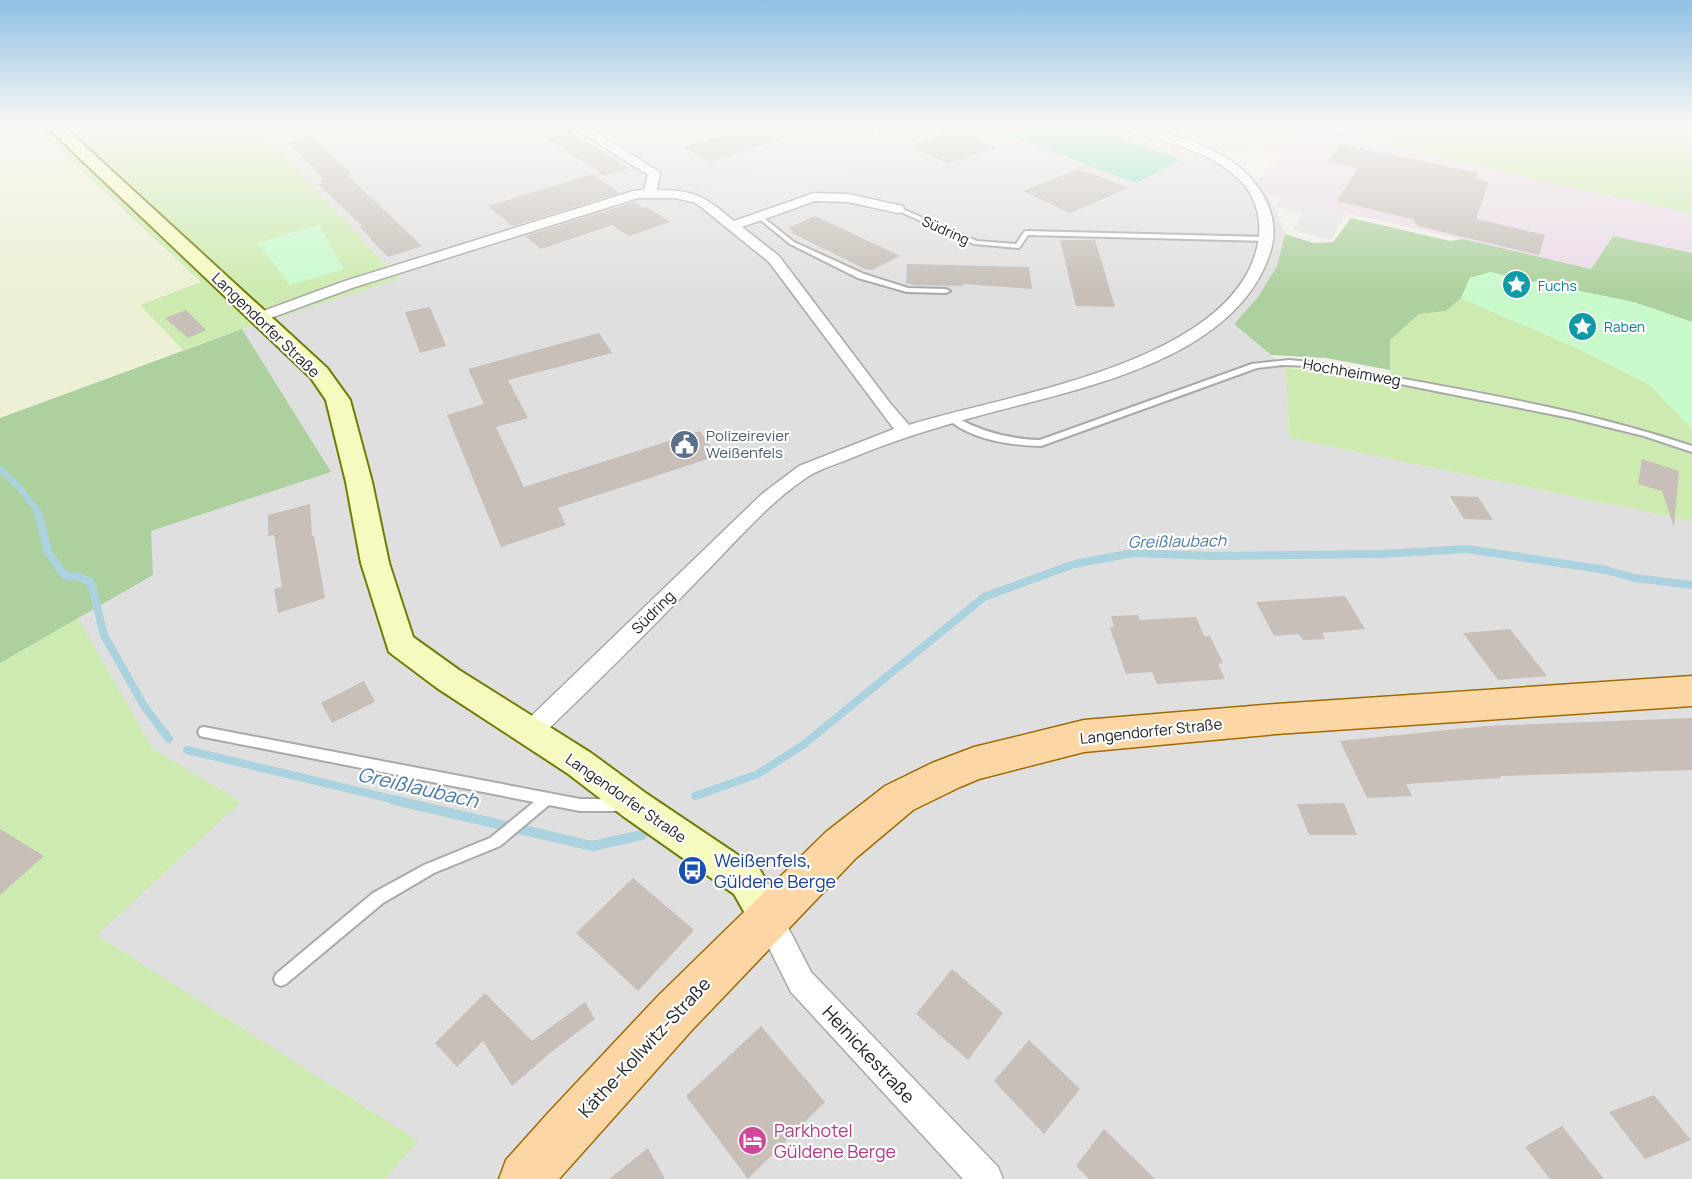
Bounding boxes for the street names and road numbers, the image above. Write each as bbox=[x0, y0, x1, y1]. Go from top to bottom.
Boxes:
street label: Südring bbox=[919, 211, 973, 249]
street label: Langendorfer Straße bbox=[207, 268, 325, 382]
street label: Hochheimweg bbox=[1301, 353, 1403, 391]
street label: Südring bbox=[627, 586, 679, 638]
street label: Langendorfer Straße bbox=[1079, 713, 1223, 749]
street label: Langendorfer Straße bbox=[561, 748, 691, 848]
street label: Käthe-Kollwitz-Straße bbox=[573, 972, 715, 1122]
street label: Heinickestraße bbox=[818, 1000, 920, 1108]

